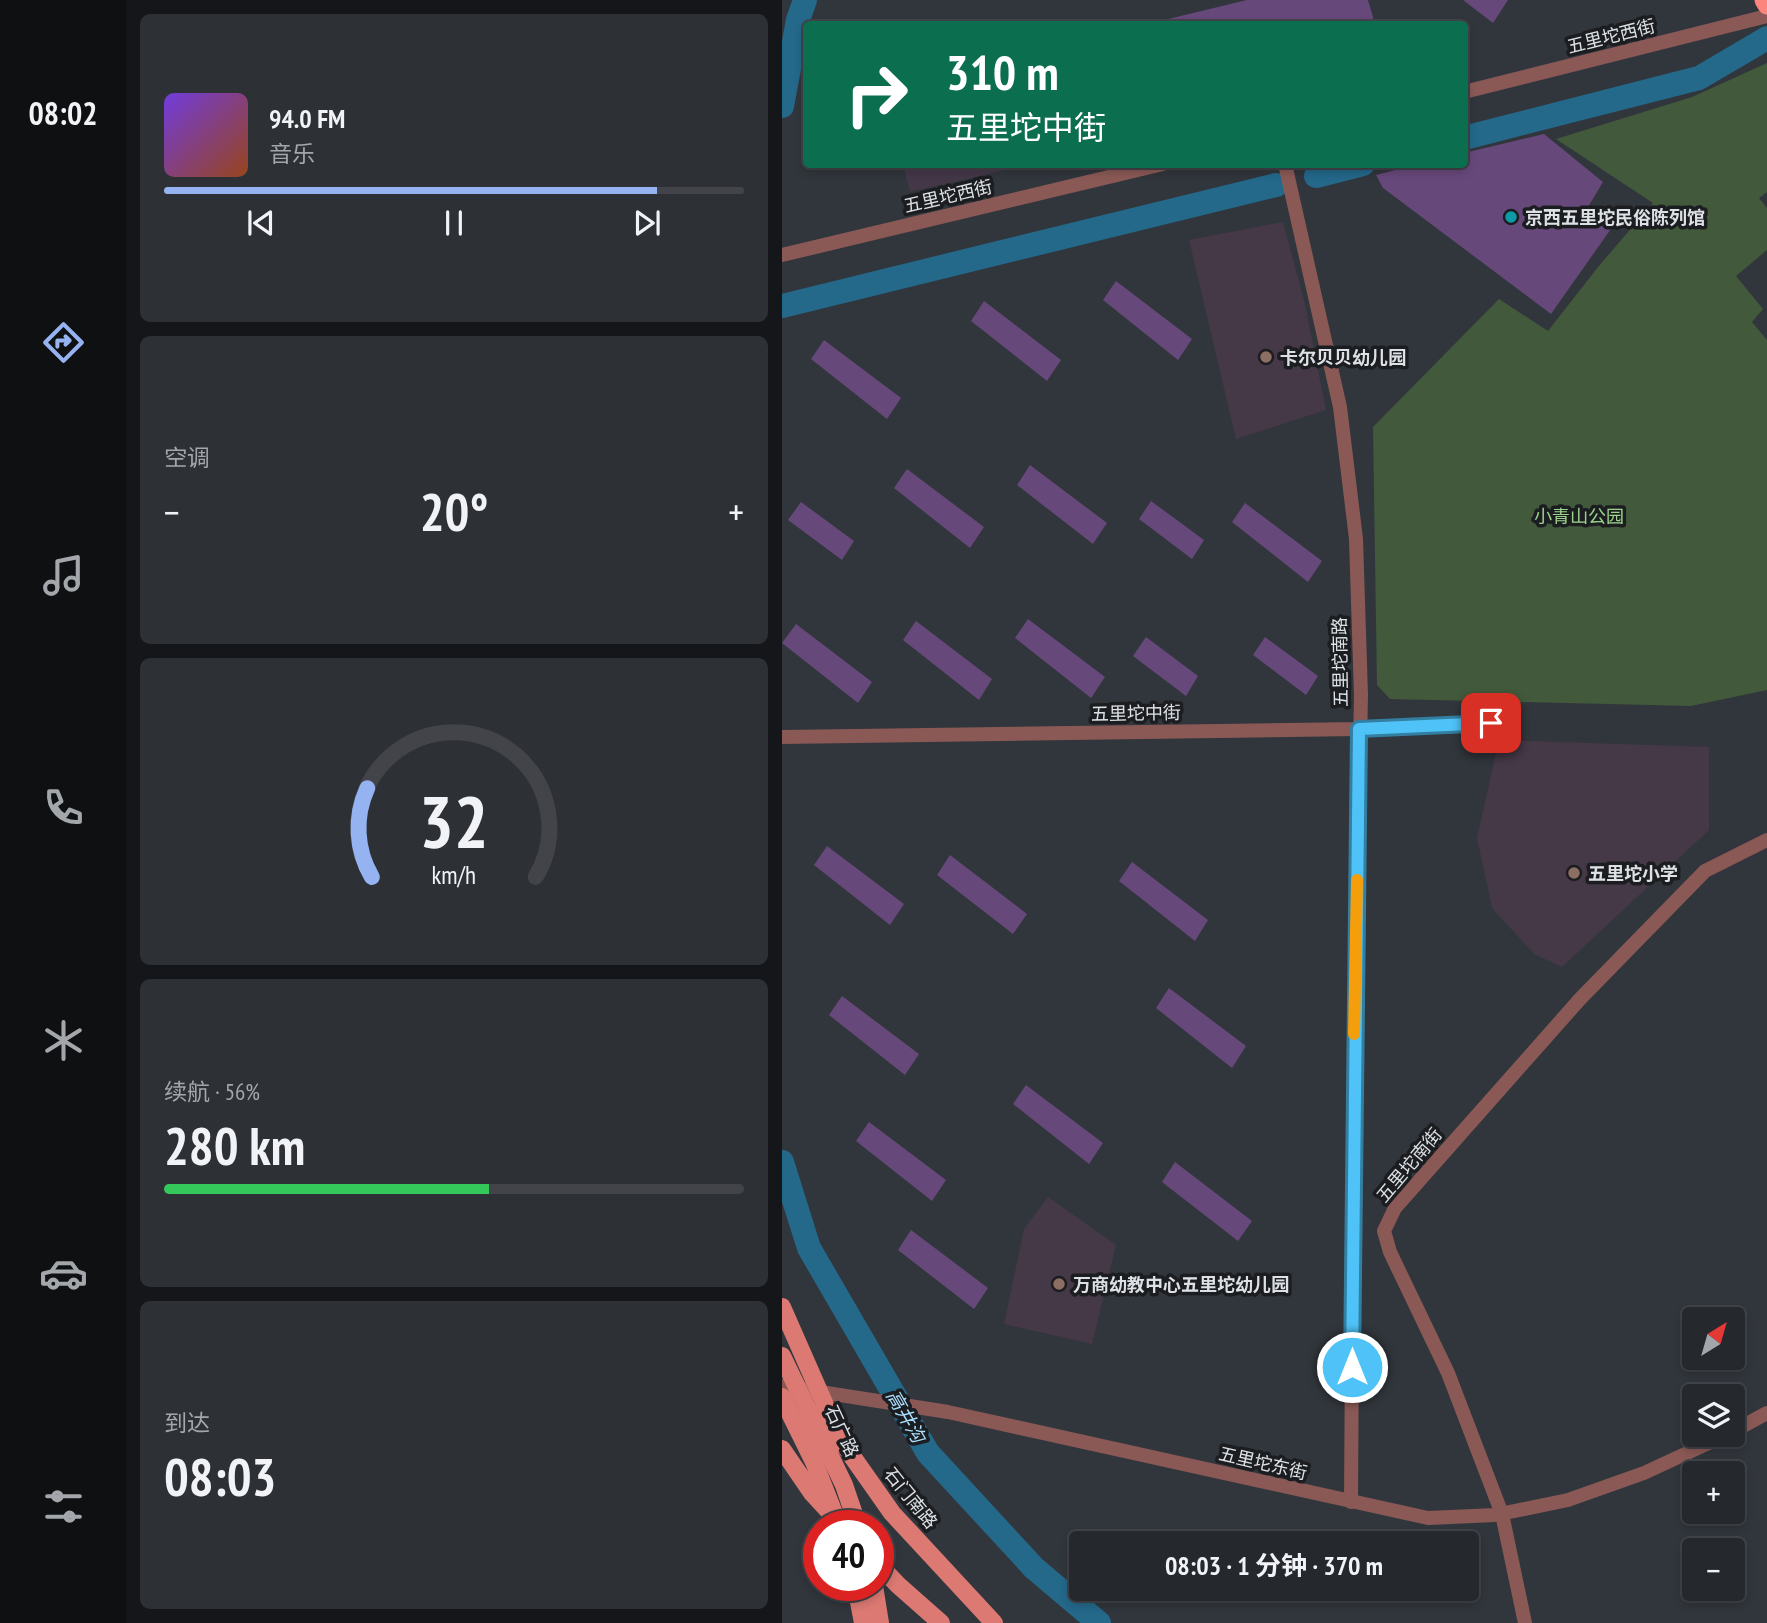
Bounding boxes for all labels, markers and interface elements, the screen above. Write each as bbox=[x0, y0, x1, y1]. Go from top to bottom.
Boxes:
street label: 五里坨西街 bbox=[1565, 14, 1657, 58]
text: 310 m bbox=[946, 40, 1059, 104]
icon: right bbox=[831, 49, 922, 140]
text: 08:02 bbox=[28, 92, 98, 134]
text: 94.0 FM bbox=[269, 102, 345, 135]
text: 五里坨中街 bbox=[946, 106, 1106, 148]
text: 音乐 bbox=[269, 139, 315, 168]
street label: 五里坨西街 bbox=[902, 175, 994, 217]
icon: previous bbox=[242, 204, 280, 242]
icon: pause bbox=[435, 204, 473, 242]
icon: next bbox=[628, 204, 666, 242]
place label: 京西五里坨民俗陈列馆 bbox=[1525, 206, 1705, 229]
marker: 京西五里坨民俗陈列馆 bbox=[1503, 209, 1519, 225]
icon: directions bbox=[39, 318, 88, 367]
place label: 卡尔贝贝幼儿园 bbox=[1280, 346, 1406, 369]
marker: 卡尔贝贝幼儿园 bbox=[1258, 349, 1274, 365]
text: 空调 bbox=[164, 443, 210, 472]
text: 20° bbox=[420, 478, 488, 545]
text: − bbox=[164, 487, 180, 536]
text: + bbox=[728, 487, 744, 536]
park label: 小青山公园 bbox=[1534, 505, 1624, 528]
icon: music bbox=[39, 551, 88, 600]
street label: 五里坨南路 bbox=[1328, 617, 1352, 707]
pin bbox=[1461, 693, 1521, 753]
street label: 五里坨中街 bbox=[1091, 701, 1181, 725]
icon: arrive bbox=[1472, 704, 1510, 742]
text: 32 bbox=[419, 774, 489, 868]
icon: phone bbox=[39, 783, 88, 832]
text: km/h bbox=[432, 859, 476, 891]
place label: 五里坨小学 bbox=[1588, 862, 1678, 885]
marker: 五里坨小学 bbox=[1566, 865, 1582, 881]
icon: climate bbox=[39, 1016, 88, 1065]
text: 续航 · 56% bbox=[164, 1077, 260, 1106]
text: 280 km bbox=[164, 1112, 305, 1179]
street label: 五里坨南街 bbox=[1371, 1123, 1447, 1207]
icon: car bbox=[39, 1249, 88, 1298]
place label: 万商幼教中心五里坨幼儿园 bbox=[1073, 1273, 1289, 1296]
marker: 万商幼教中心五里坨幼儿园 bbox=[1051, 1276, 1067, 1292]
north arrow bbox=[1682, 1307, 1744, 1370]
map controls bbox=[1682, 1307, 1745, 1601]
position arrow bbox=[1315, 1330, 1389, 1404]
button: layers bbox=[1682, 1384, 1745, 1447]
water label: 高井沟 bbox=[881, 1385, 932, 1448]
street label: 石广路 bbox=[820, 1402, 864, 1460]
text: 到达 bbox=[164, 1408, 210, 1437]
street label: 五里坨东街 bbox=[1217, 1442, 1309, 1484]
text: 08:03 bbox=[164, 1443, 276, 1510]
button: + bbox=[1682, 1461, 1745, 1524]
street label: 石门南路 bbox=[879, 1463, 943, 1533]
icon: filters bbox=[39, 1482, 88, 1531]
speed limit sign: 40 bbox=[803, 1510, 894, 1601]
button: − bbox=[1682, 1538, 1745, 1601]
text: 08:03 · 1 分钟 · 370 m bbox=[1165, 1549, 1383, 1582]

